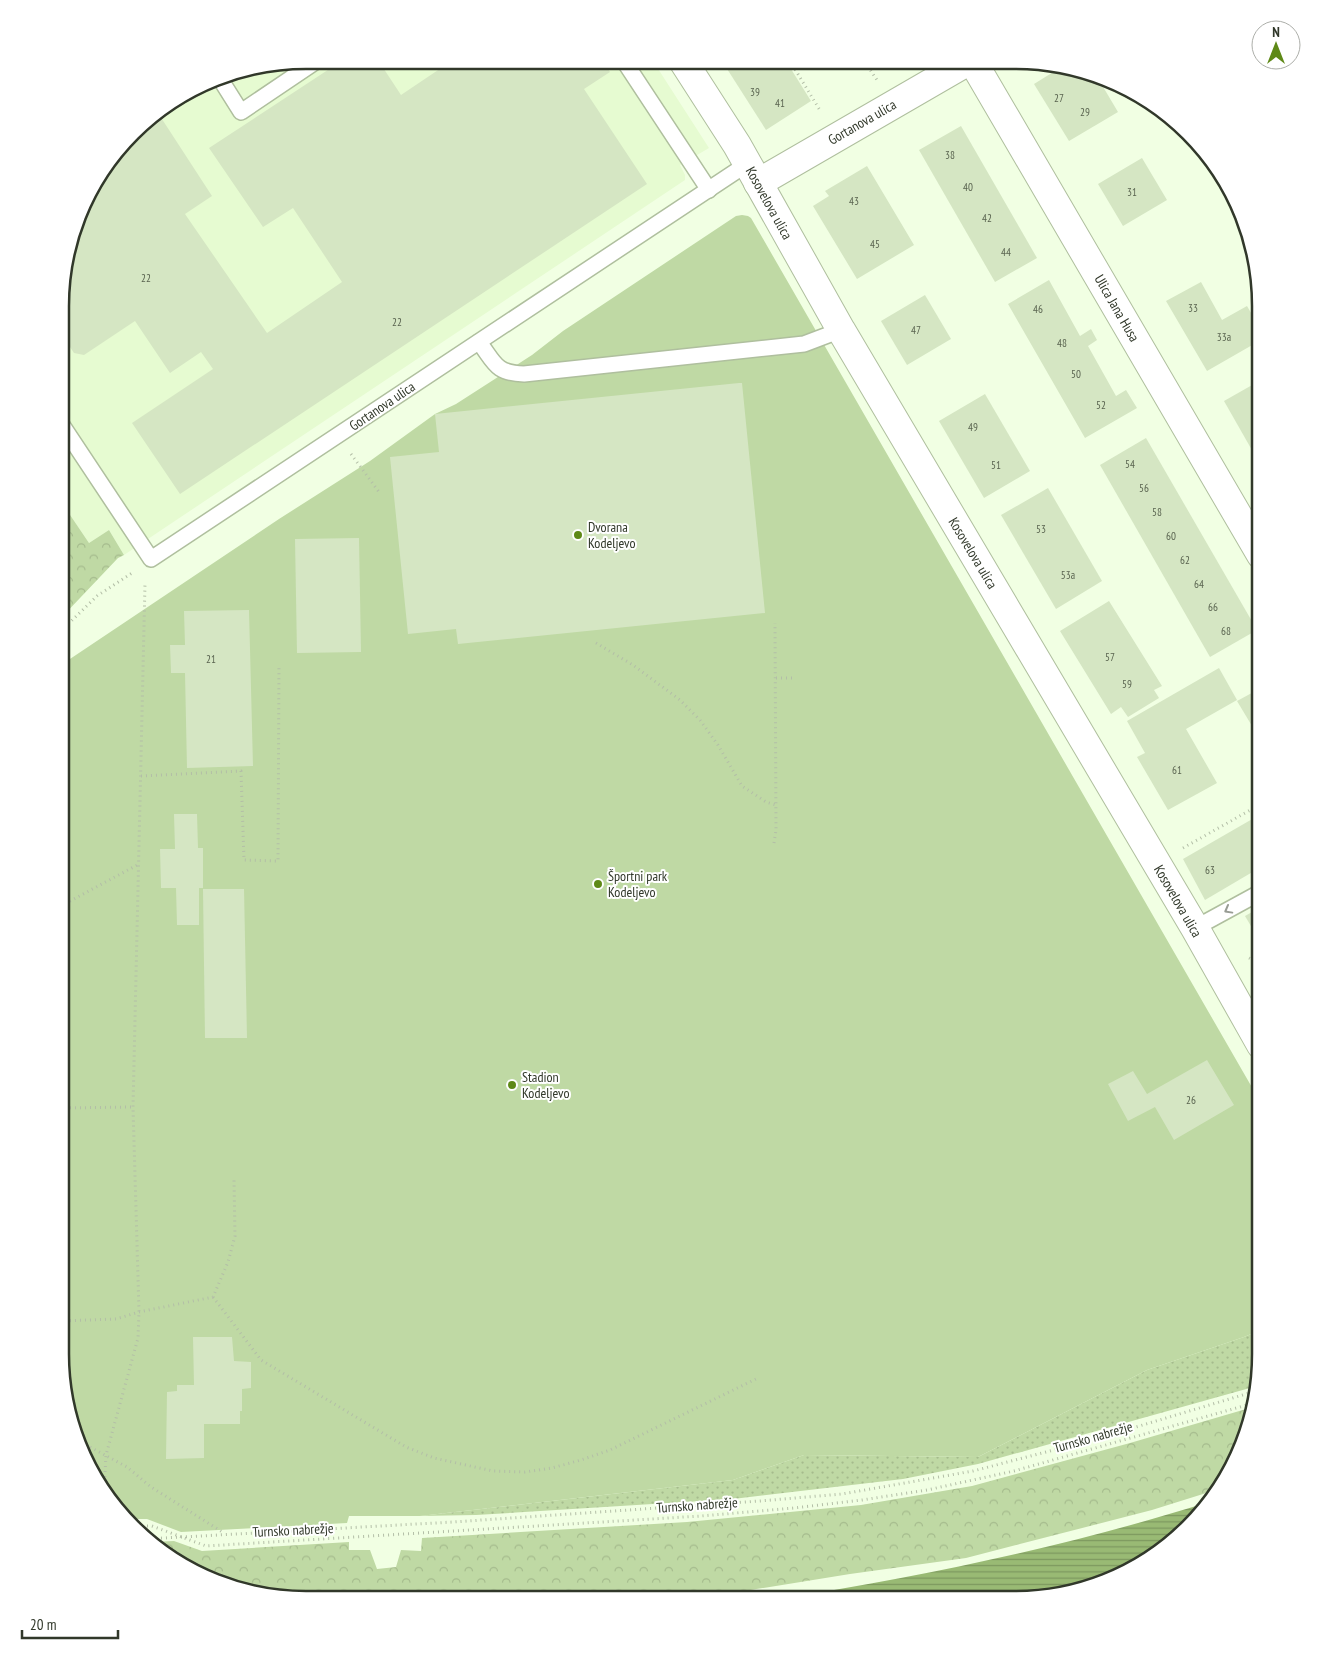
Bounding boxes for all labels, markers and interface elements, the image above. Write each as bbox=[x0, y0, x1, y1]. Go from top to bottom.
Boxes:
north arrow bbox=[1251, 20, 1301, 70]
text: N bbox=[1272, 23, 1280, 41]
house number: 39 bbox=[750, 85, 760, 99]
house number: 27 bbox=[1054, 91, 1064, 105]
street label: Gortanova ulica bbox=[825, 95, 899, 149]
house number: 41 bbox=[775, 96, 785, 110]
house number: 29 bbox=[1080, 105, 1090, 119]
house number: 38 bbox=[945, 148, 955, 162]
street label: Kosovelova ulica bbox=[742, 163, 796, 243]
house number: 40 bbox=[963, 180, 973, 194]
house number: 31 bbox=[1127, 185, 1137, 199]
house number: 43 bbox=[849, 194, 859, 208]
house number: 42 bbox=[982, 211, 992, 225]
house number: 45 bbox=[870, 237, 880, 251]
house number: 44 bbox=[1001, 245, 1011, 259]
house number: 22 bbox=[141, 271, 151, 285]
street label: Ulica Jana Husa bbox=[1091, 271, 1143, 345]
house number: 33 bbox=[1188, 301, 1198, 315]
house number: 46 bbox=[1033, 302, 1043, 316]
house number: 22 bbox=[392, 315, 402, 329]
house number: 47 bbox=[911, 323, 921, 337]
house number: 33a bbox=[1217, 330, 1231, 344]
house number: 48 bbox=[1057, 336, 1067, 350]
house number: 50 bbox=[1071, 367, 1081, 381]
street label: Gortanova ulica bbox=[346, 377, 418, 435]
house number: 52 bbox=[1096, 398, 1106, 412]
house number: 49 bbox=[968, 420, 978, 434]
house number: 54 bbox=[1125, 457, 1135, 471]
house number: 51 bbox=[991, 458, 1001, 472]
house number: 56 bbox=[1139, 481, 1149, 495]
house number: 58 bbox=[1152, 505, 1162, 519]
street label: Kosovelova ulica bbox=[945, 514, 1001, 592]
place label: Dvorana Kodeljevo bbox=[588, 518, 636, 552]
house number: 53 bbox=[1036, 522, 1046, 536]
marker: Dvorana Kodeljevo bbox=[572, 529, 584, 541]
house number: 60 bbox=[1166, 529, 1176, 543]
house number: 62 bbox=[1180, 553, 1190, 567]
house number: 53a bbox=[1061, 568, 1075, 582]
house number: 64 bbox=[1194, 577, 1204, 591]
house number: 66 bbox=[1208, 600, 1218, 614]
house number: 68 bbox=[1221, 624, 1231, 638]
house number: 57 bbox=[1105, 650, 1115, 664]
house number: 21 bbox=[206, 652, 216, 666]
house number: 59 bbox=[1122, 677, 1132, 691]
house number: 61 bbox=[1172, 763, 1182, 777]
street label: Kosovelova ulica bbox=[1150, 862, 1206, 940]
house number: 63 bbox=[1205, 863, 1215, 877]
place label: Športni park Kodeljevo bbox=[608, 867, 668, 901]
marker: Športni park Kodeljevo bbox=[592, 878, 604, 890]
one-way arrow bbox=[1224, 904, 1233, 914]
place label: Stadion Kodeljevo bbox=[522, 1068, 570, 1102]
marker: Stadion Kodeljevo bbox=[506, 1079, 518, 1091]
house number: 26 bbox=[1186, 1093, 1196, 1107]
street label: Turnsko nabrežje bbox=[1051, 1417, 1135, 1457]
street label: Turnsko nabrežje bbox=[656, 1493, 738, 1517]
street label: Turnsko nabrežje bbox=[252, 1519, 334, 1541]
scale bar bbox=[22, 1608, 119, 1640]
text: 20 m bbox=[30, 1615, 56, 1634]

